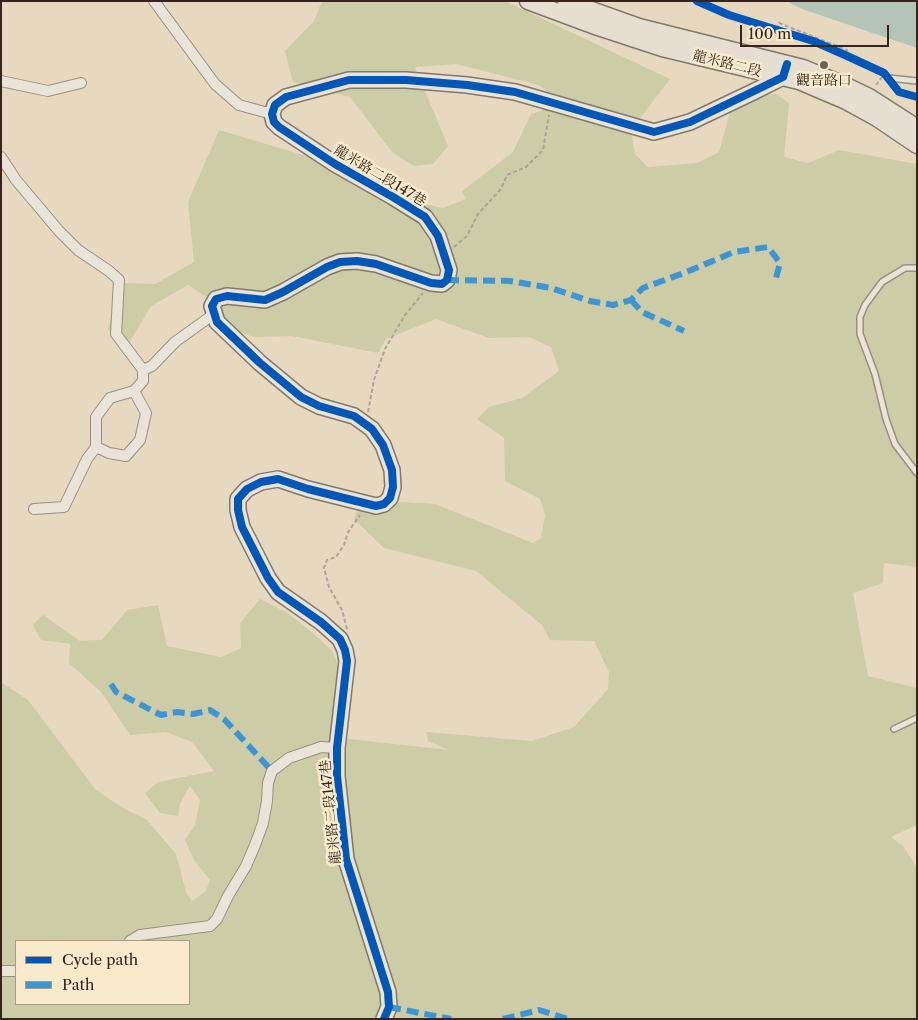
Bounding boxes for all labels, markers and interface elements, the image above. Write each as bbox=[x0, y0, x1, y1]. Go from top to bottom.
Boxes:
scale bar bbox=[743, 15, 892, 47]
text: 100 m bbox=[748, 24, 791, 43]
street label: 龍米路二段 bbox=[691, 47, 763, 81]
marker: 觀音路口 bbox=[818, 59, 830, 71]
place label: 觀音路口 bbox=[796, 73, 852, 89]
street label: 龍米路二段147巷 bbox=[331, 142, 429, 210]
street label: 龍米路二段147巷 bbox=[317, 759, 345, 865]
legend bbox=[15, 940, 190, 1005]
text: Cycle path bbox=[62, 950, 138, 969]
text: Path bbox=[62, 975, 94, 994]

